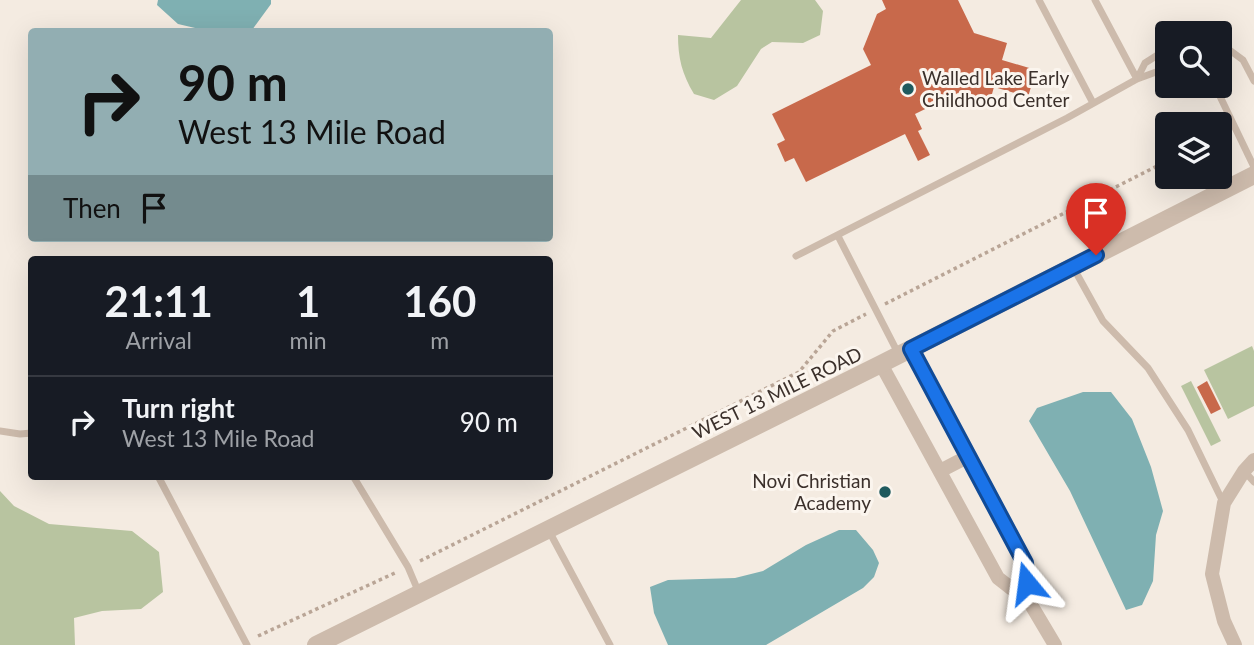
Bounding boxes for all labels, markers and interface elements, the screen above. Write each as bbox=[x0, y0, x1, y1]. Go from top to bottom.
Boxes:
map controls bbox=[1155, 21, 1232, 189]
button: search bbox=[1155, 21, 1232, 98]
text: 90 m bbox=[178, 53, 288, 111]
icon: right bbox=[63, 56, 154, 147]
place label: Walled Lake Early Childhood Center bbox=[922, 66, 1069, 111]
marker: Walled Lake Early Childhood Center bbox=[900, 81, 916, 97]
text: West 13 Mile Road bbox=[178, 112, 446, 151]
button: layers bbox=[1155, 112, 1232, 189]
pin bbox=[1066, 183, 1126, 255]
icon: arrive bbox=[135, 189, 173, 227]
text: Then bbox=[63, 192, 121, 224]
icon: arrive bbox=[1077, 194, 1115, 232]
text: 21:11 bbox=[105, 276, 213, 326]
text: 1 bbox=[296, 276, 320, 326]
text: 160 bbox=[403, 276, 476, 326]
text: Arrival bbox=[126, 326, 192, 354]
text: min bbox=[289, 326, 327, 354]
text: m bbox=[430, 326, 449, 354]
street label: WEST 13 MILE ROAD bbox=[688, 341, 865, 444]
text: Turn right bbox=[122, 392, 235, 424]
icon: right bbox=[63, 403, 101, 441]
text: 90 m bbox=[460, 406, 518, 438]
text: West 13 Mile Road bbox=[122, 424, 315, 452]
place label: Novi Christian Academy bbox=[752, 469, 871, 514]
marker: Novi Christian Academy bbox=[877, 484, 893, 500]
position arrow bbox=[990, 546, 1064, 620]

